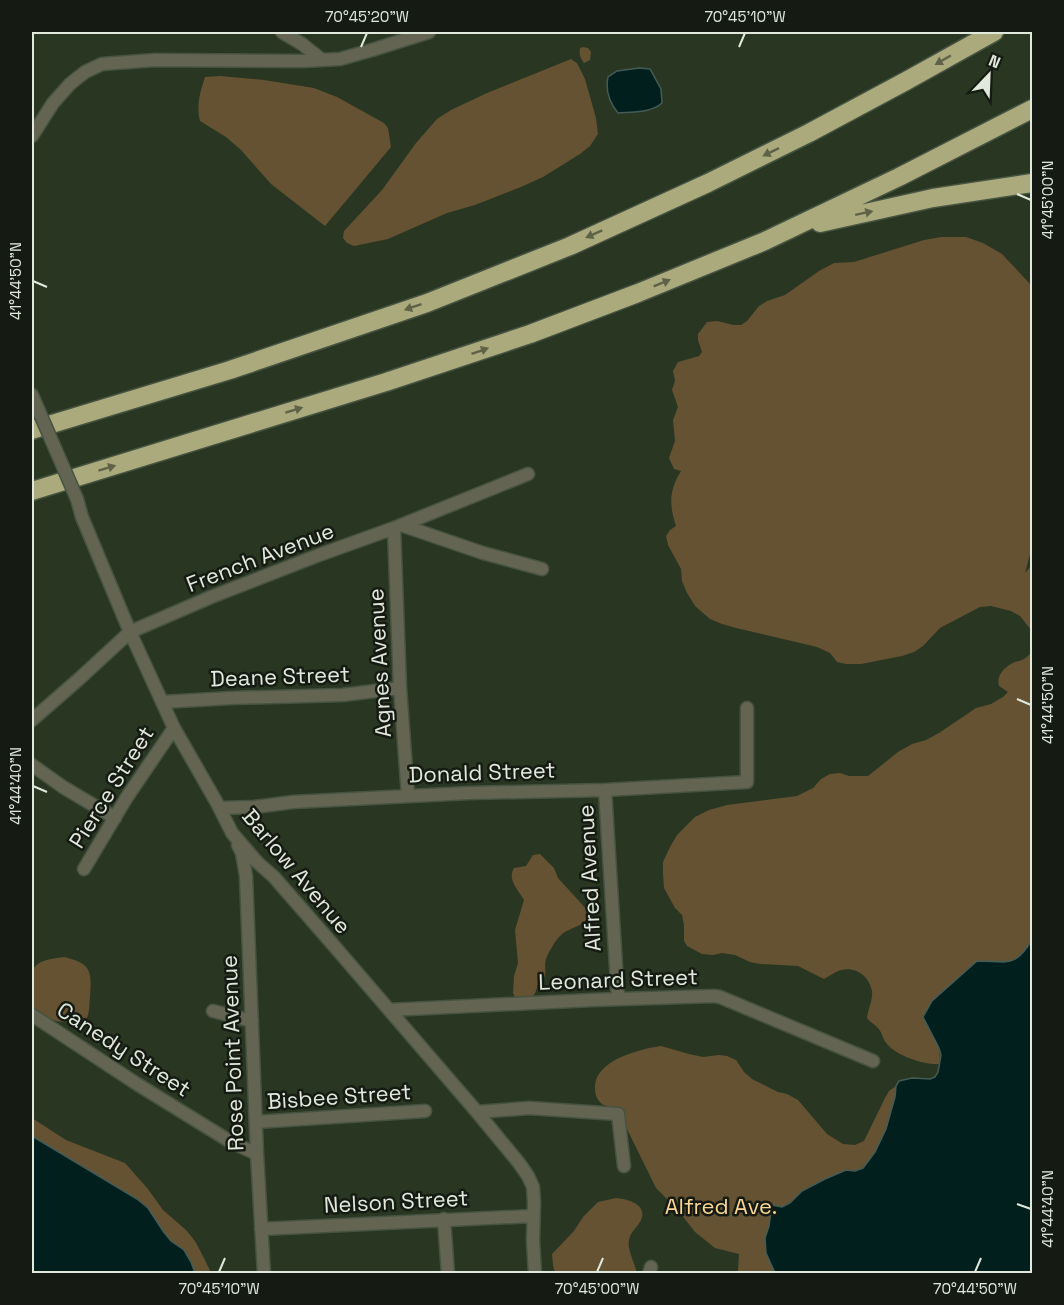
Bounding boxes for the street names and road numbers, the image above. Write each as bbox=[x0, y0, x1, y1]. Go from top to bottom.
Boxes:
street label: French Avenue bbox=[182, 516, 338, 598]
street label: Agnes Avenue bbox=[361, 588, 397, 738]
street label: Deane Street bbox=[210, 660, 350, 692]
street label: Pierce Street bbox=[62, 721, 160, 853]
street label: Donald Street bbox=[408, 755, 556, 789]
street label: Barlow Avenue bbox=[236, 803, 358, 939]
street label: Alfred Avenue bbox=[571, 804, 607, 952]
street label: Rose Point Avenue bbox=[215, 955, 249, 1151]
street label: Leonard Street bbox=[538, 962, 698, 996]
street label: Canedy Street bbox=[52, 995, 196, 1103]
street label: Bisbee Street bbox=[266, 1077, 412, 1115]
street label: Nelson Street bbox=[323, 1183, 469, 1219]

